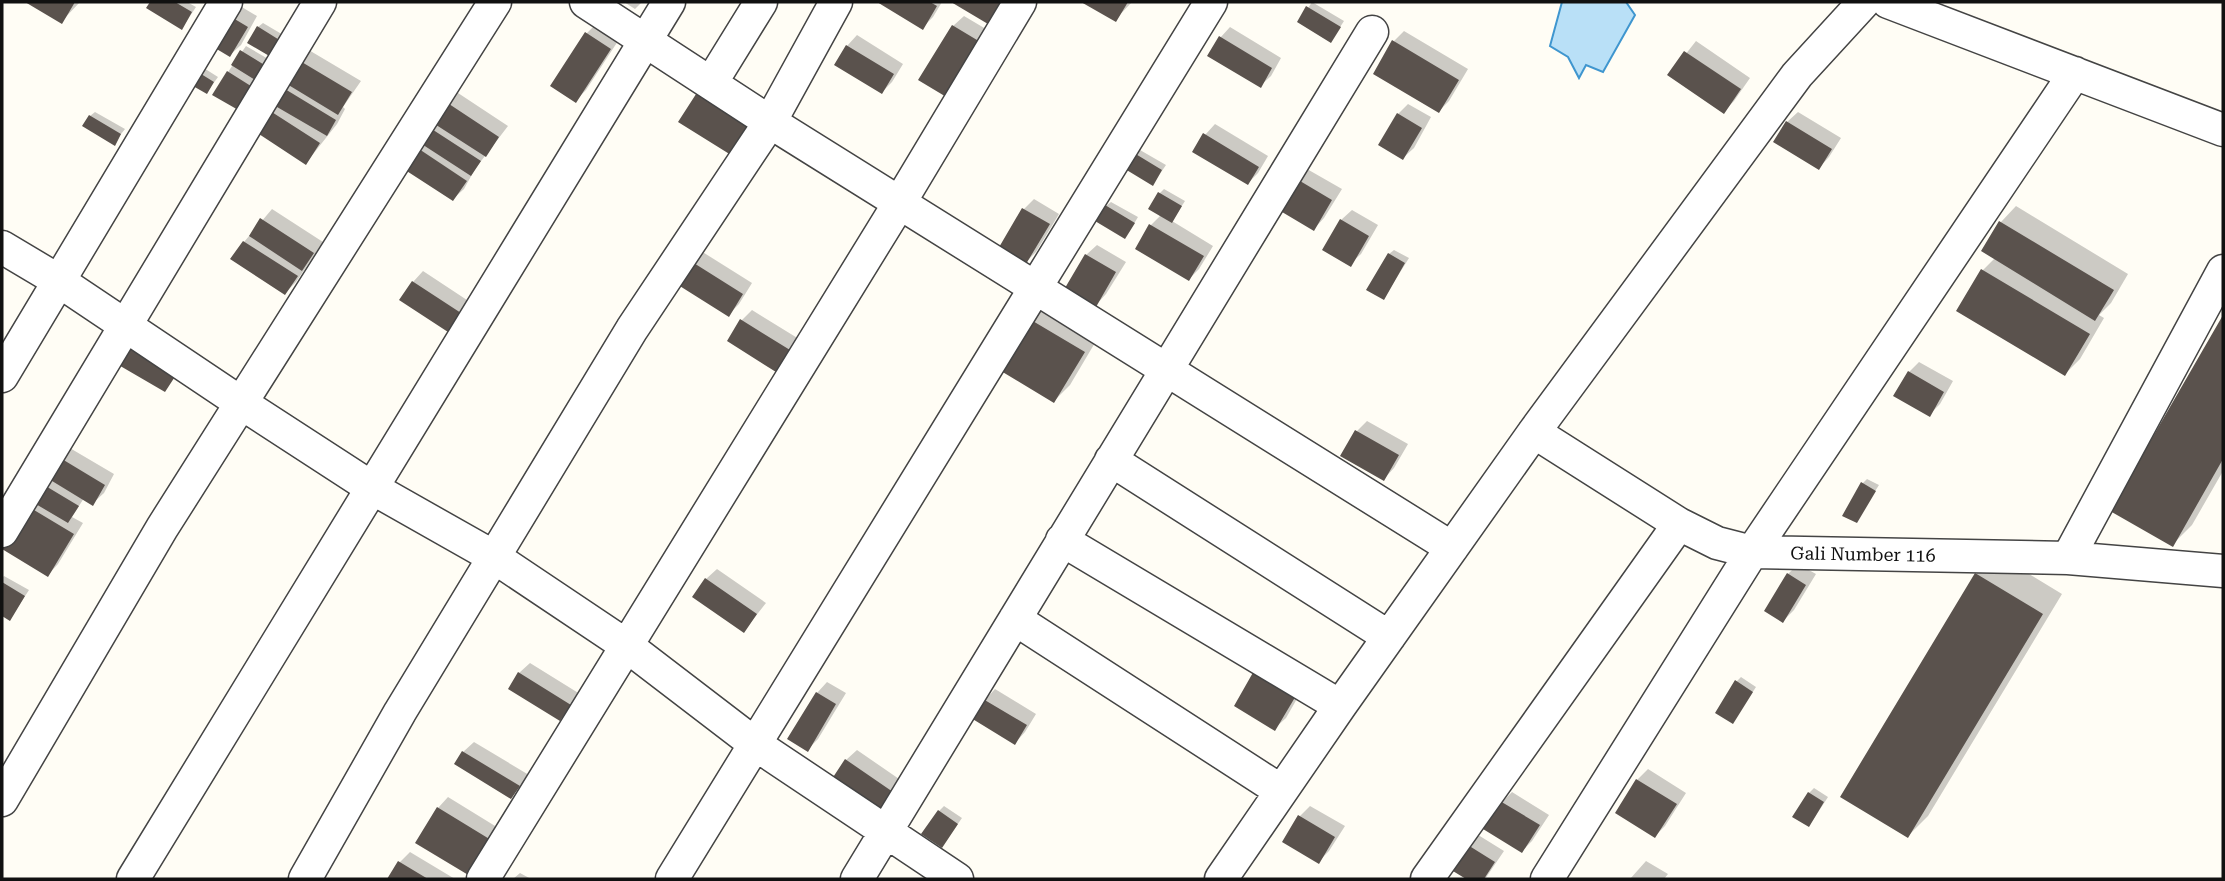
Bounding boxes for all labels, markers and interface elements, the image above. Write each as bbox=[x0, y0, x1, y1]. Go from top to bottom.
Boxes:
street label: Gali Number 116 bbox=[1790, 542, 1936, 566]

